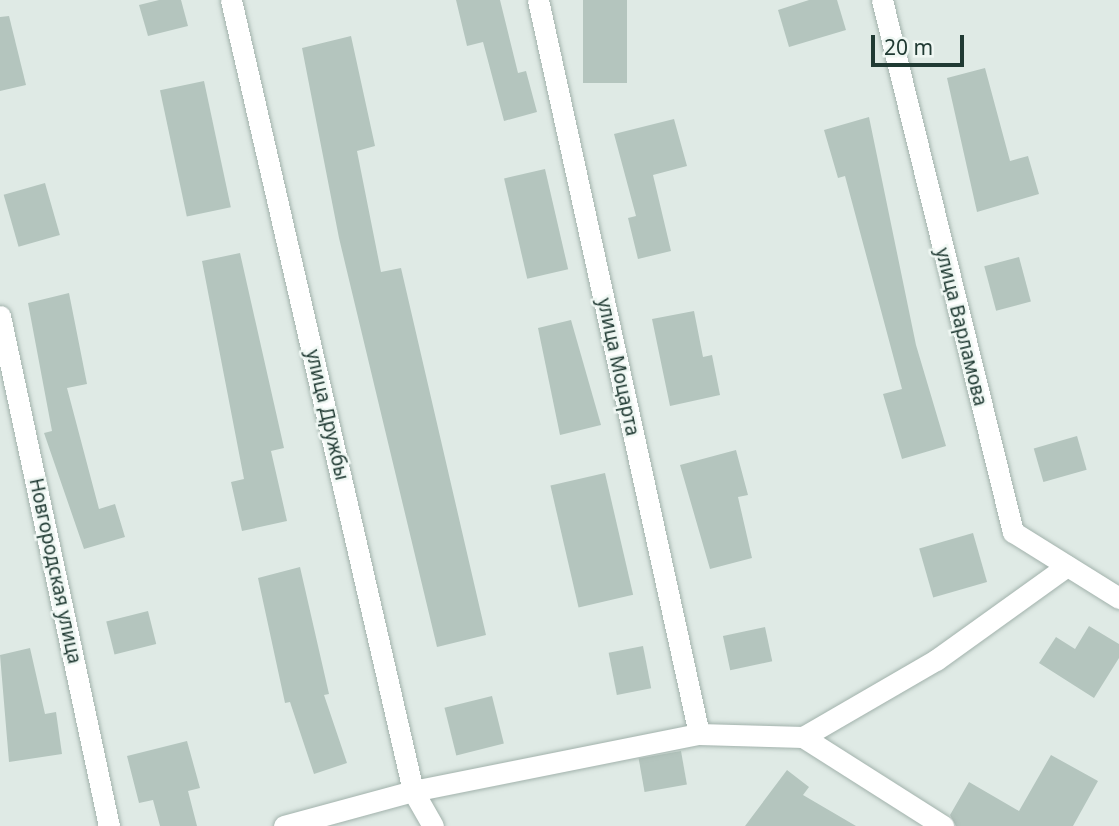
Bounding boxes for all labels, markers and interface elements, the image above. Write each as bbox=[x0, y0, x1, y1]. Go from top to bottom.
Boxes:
scale bar bbox=[874, 21, 967, 65]
text: 20 m bbox=[884, 33, 933, 61]
street label: улица Варламова bbox=[930, 246, 992, 408]
street label: улица Моцарта bbox=[592, 296, 644, 438]
street label: улица Дружбы bbox=[301, 347, 353, 483]
street label: Новгородская улица bbox=[24, 476, 86, 666]

